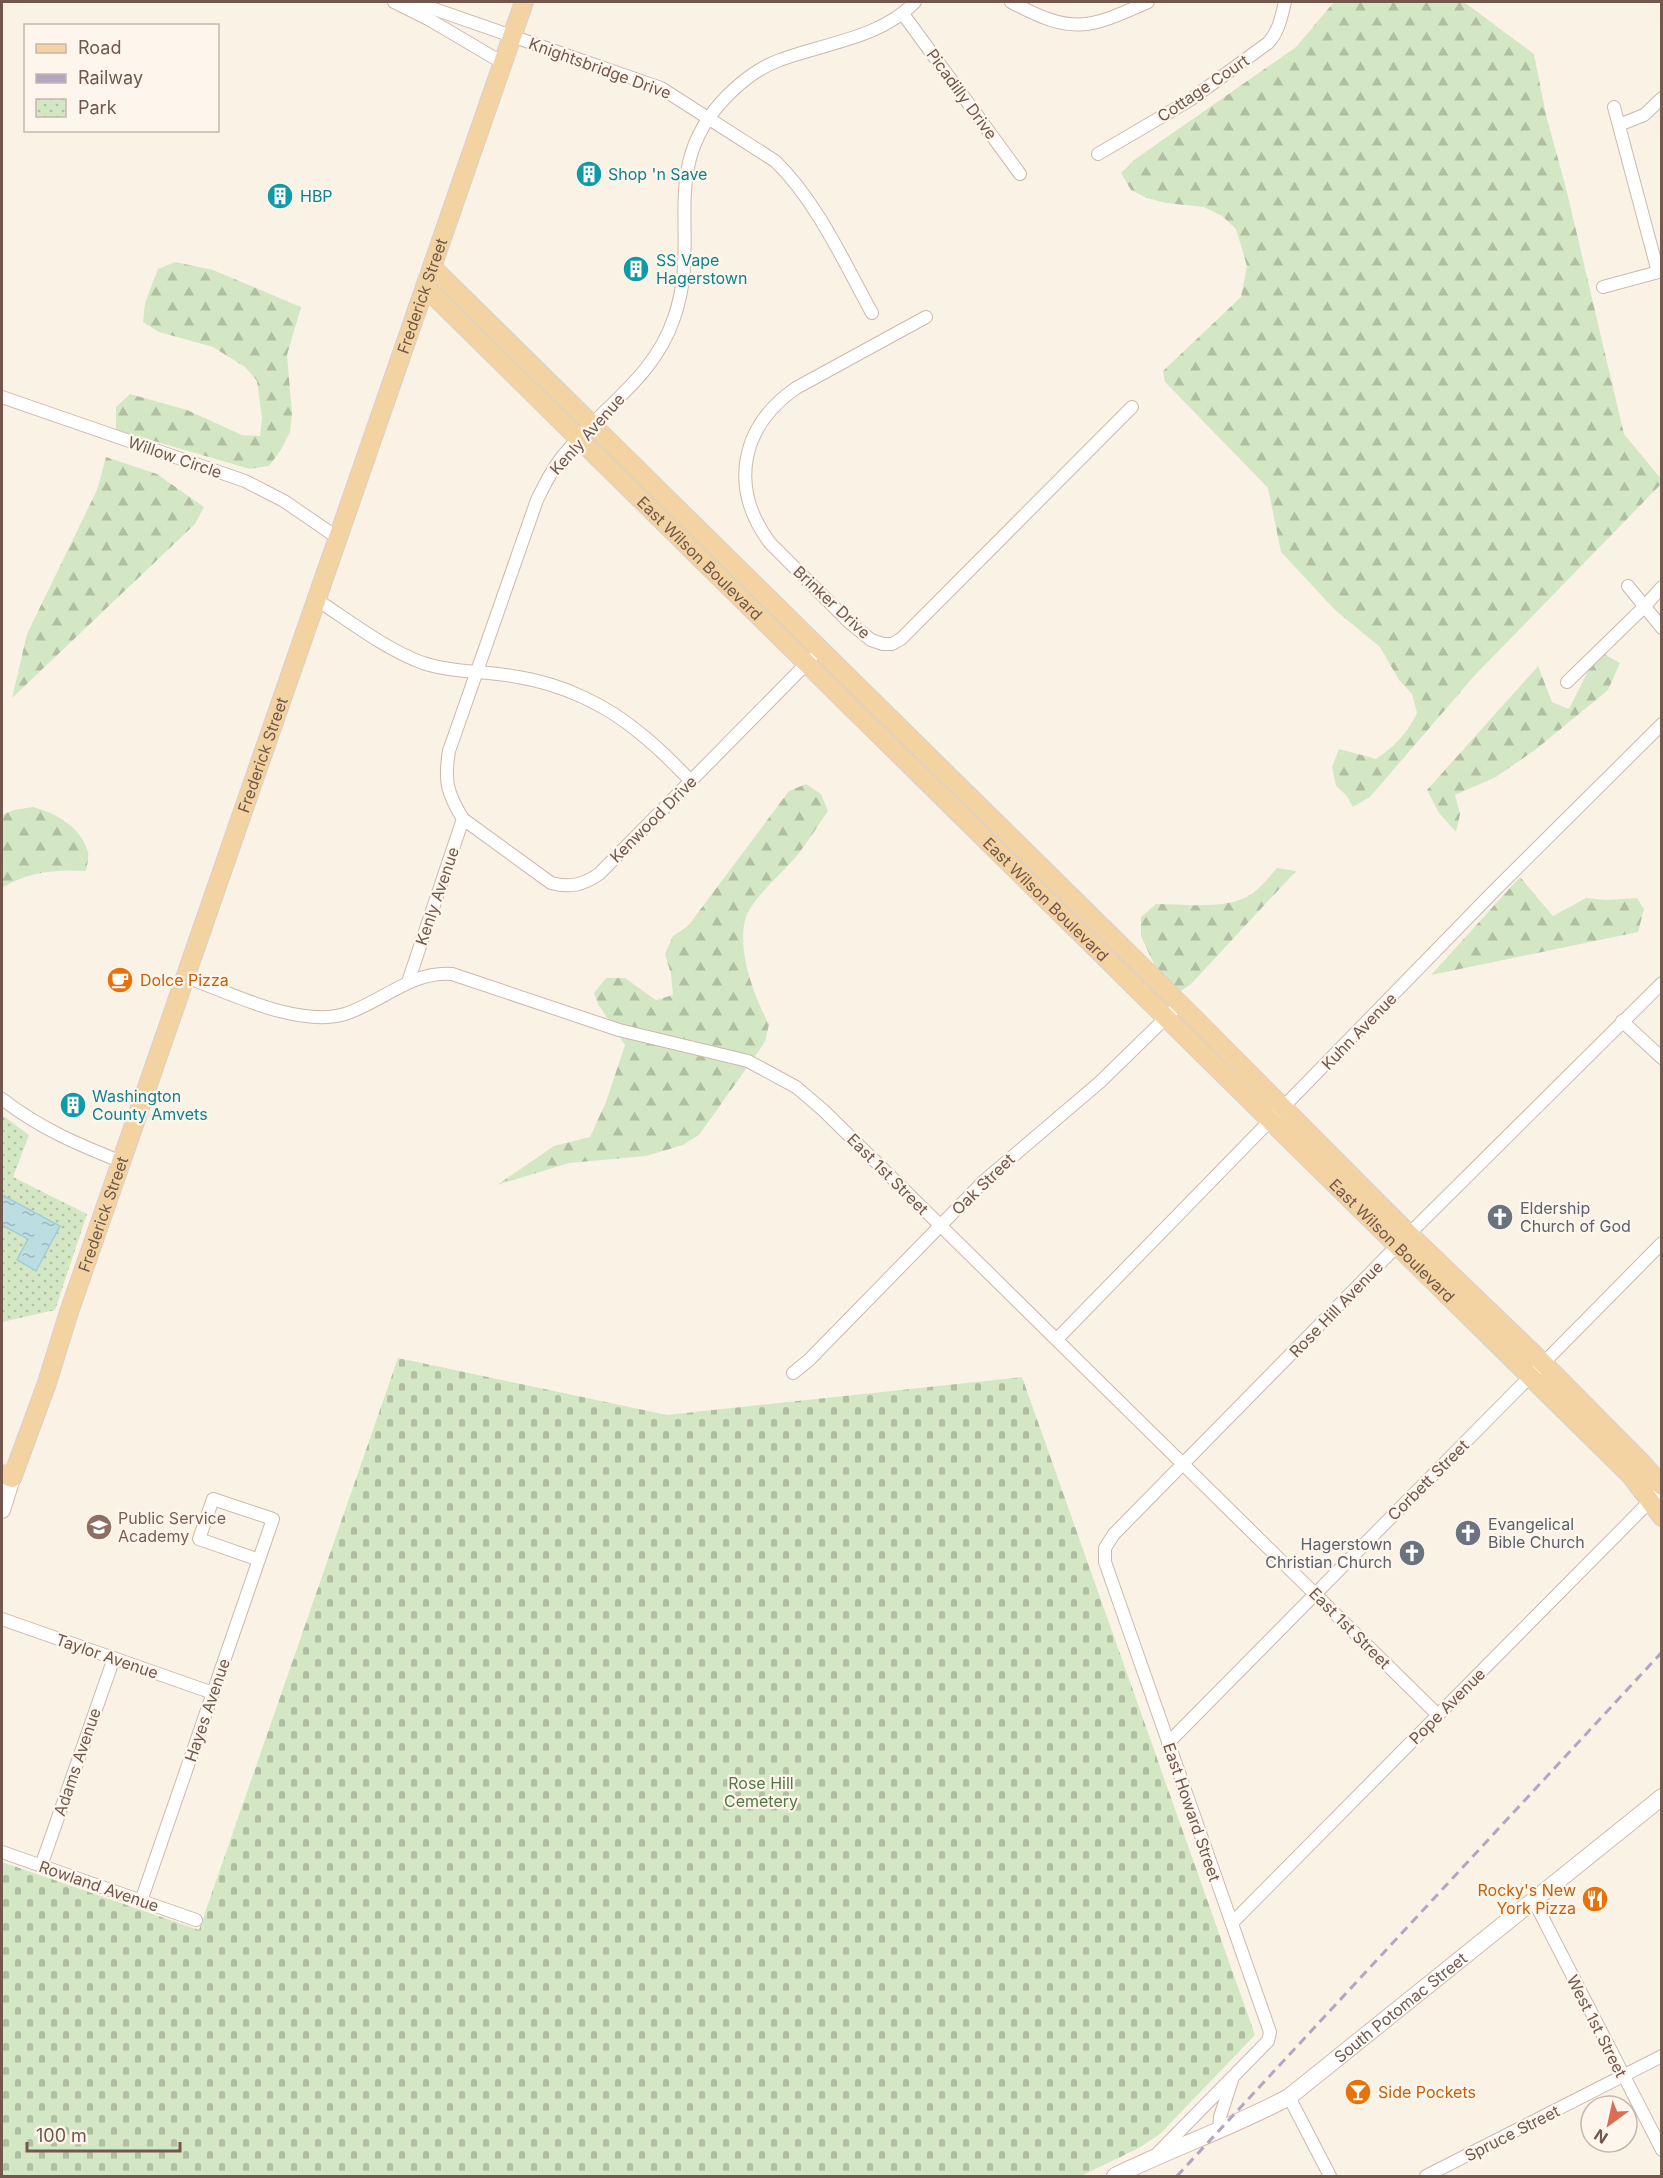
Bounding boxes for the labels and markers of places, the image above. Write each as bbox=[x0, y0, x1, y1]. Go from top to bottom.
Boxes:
building icon: Shop 'n Save bbox=[574, 159, 604, 189]
place label: Shop 'n Save bbox=[608, 164, 707, 184]
building icon: HBP bbox=[265, 181, 295, 211]
place label: HBP bbox=[300, 186, 333, 206]
place label: SS Vape Hagerstown bbox=[656, 250, 747, 288]
building icon: SS Vape Hagerstown bbox=[621, 254, 651, 284]
cafe icon: Dolce Pizza bbox=[105, 965, 135, 995]
place label: Dolce Pizza bbox=[140, 970, 229, 990]
place label: Washington County Amvets bbox=[92, 1086, 208, 1124]
building icon: Washington County Amvets bbox=[58, 1090, 88, 1120]
place label: Eldership Church of God bbox=[1520, 1198, 1631, 1236]
church icon: Eldership Church of God bbox=[1485, 1202, 1515, 1232]
place label: Public Service Academy bbox=[118, 1508, 226, 1546]
school or university icon: Public Service Academy bbox=[84, 1512, 114, 1542]
place label: Evangelical Bible Church bbox=[1488, 1514, 1585, 1552]
church icon: Evangelical Bible Church bbox=[1453, 1518, 1483, 1548]
place label: Hagerstown Christian Church bbox=[1265, 1534, 1392, 1572]
church icon: Hagerstown Christian Church bbox=[1397, 1538, 1427, 1568]
place label: Rocky's New York Pizza bbox=[1478, 1880, 1576, 1918]
restaurant icon: Rocky's New York Pizza bbox=[1580, 1884, 1610, 1914]
bar icon: Side Pockets bbox=[1343, 2077, 1373, 2107]
place label: Side Pockets bbox=[1378, 2082, 1476, 2102]

